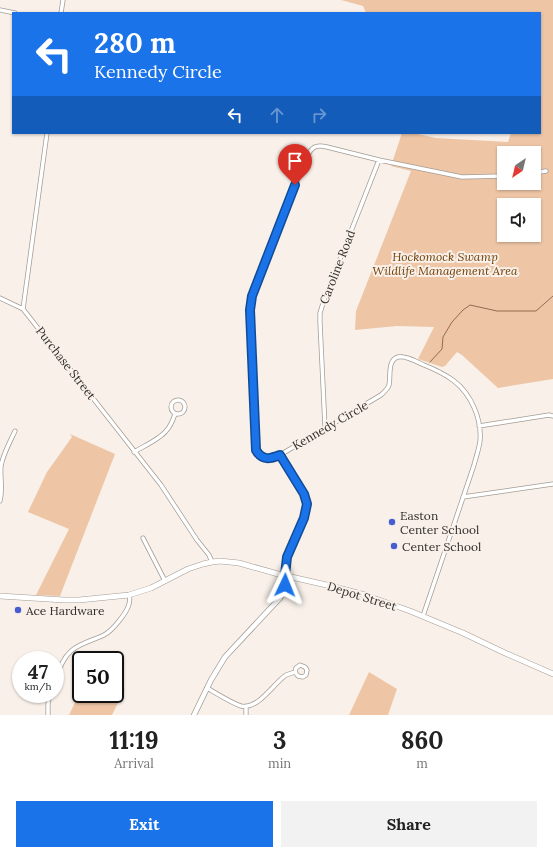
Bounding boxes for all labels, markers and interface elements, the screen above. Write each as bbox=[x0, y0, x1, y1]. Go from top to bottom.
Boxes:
text: 280 m bbox=[94, 25, 176, 61]
icon: left bbox=[28, 28, 80, 80]
text: Kennedy Circle bbox=[94, 60, 222, 83]
icon: left bbox=[224, 104, 246, 126]
icon: ahead bbox=[266, 104, 288, 126]
icon: right bbox=[308, 104, 330, 126]
pin bbox=[278, 144, 312, 185]
north arrow bbox=[497, 146, 541, 190]
map controls bbox=[497, 146, 541, 242]
icon: arrive bbox=[284, 150, 306, 172]
button: sound bbox=[497, 198, 541, 242]
street label: Caroline Road bbox=[316, 228, 358, 306]
park label: Hockomock Swamp Wildlife Management Area bbox=[372, 249, 518, 278]
street label: Purchase Street bbox=[33, 323, 99, 403]
street label: Kennedy Circle bbox=[289, 397, 371, 453]
place label: Easton Center School bbox=[400, 508, 479, 537]
marker: Easton Center School bbox=[387, 517, 397, 527]
place label: Center School bbox=[402, 539, 481, 554]
marker: Center School bbox=[389, 541, 399, 551]
position arrow bbox=[264, 564, 306, 606]
street label: Depot Street bbox=[326, 578, 399, 614]
place label: Ace Hardware bbox=[25, 603, 105, 618]
marker: Ace Hardware bbox=[13, 605, 23, 615]
speed limit sign: 50 bbox=[72, 651, 124, 703]
text: 47 bbox=[28, 659, 48, 684]
text: km/h bbox=[24, 680, 52, 693]
text: 11:19 bbox=[109, 725, 159, 756]
text: 3 bbox=[273, 725, 286, 756]
text: 860 bbox=[401, 725, 443, 756]
text: Arrival bbox=[114, 755, 154, 772]
text: min bbox=[268, 755, 291, 772]
text: m bbox=[416, 755, 428, 772]
button: Exit bbox=[16, 801, 273, 847]
button: Share bbox=[281, 801, 537, 847]

